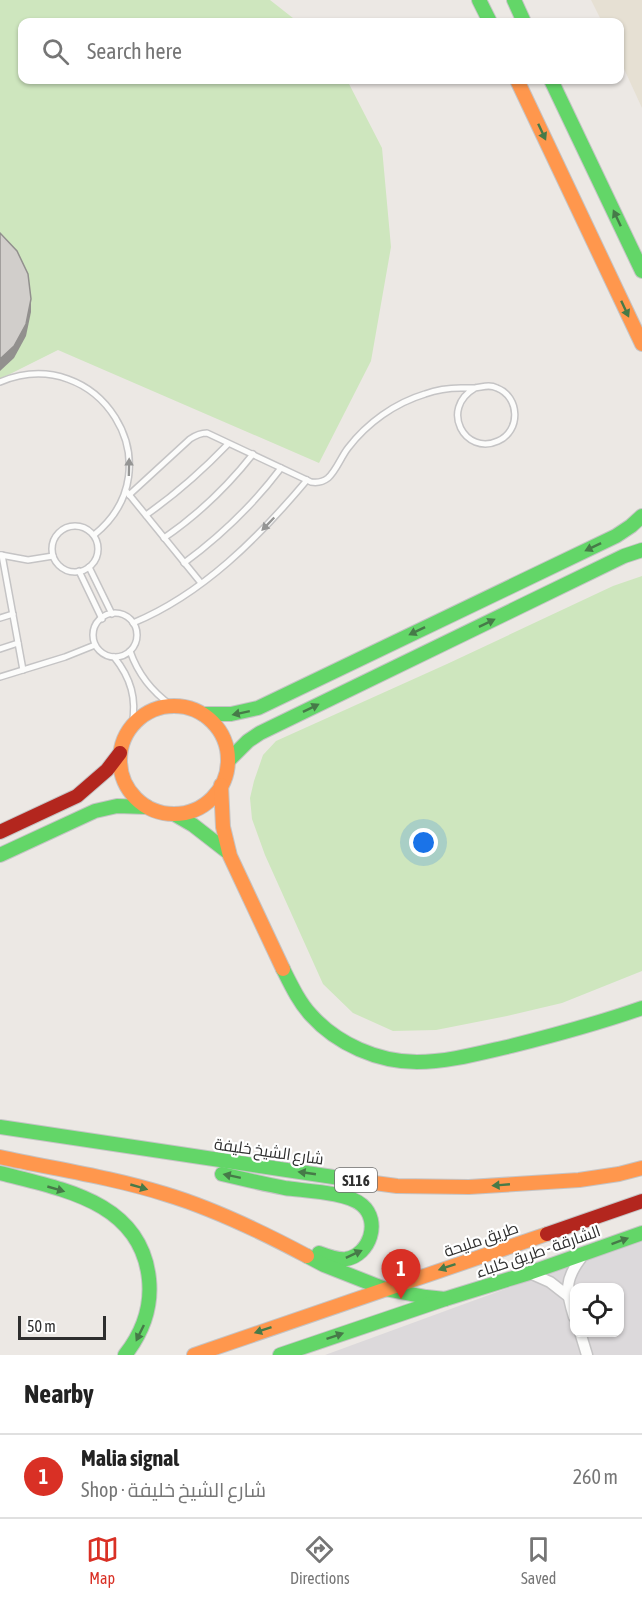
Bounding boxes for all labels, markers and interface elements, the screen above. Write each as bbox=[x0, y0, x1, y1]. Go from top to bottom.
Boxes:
search box bbox=[18, 18, 624, 84]
icon: search bbox=[39, 35, 72, 68]
text: Search here bbox=[87, 38, 182, 64]
one-way arrow bbox=[537, 124, 546, 141]
one-way arrow bbox=[612, 209, 622, 227]
one-way arrow bbox=[621, 300, 630, 317]
one-way arrow bbox=[124, 458, 134, 477]
one-way arrow bbox=[261, 516, 275, 531]
one-way arrow bbox=[584, 541, 602, 551]
one-way arrow bbox=[478, 618, 495, 627]
one-way arrow bbox=[409, 627, 426, 636]
one-way arrow bbox=[303, 703, 320, 712]
one-way arrow bbox=[231, 709, 250, 718]
your location bbox=[409, 828, 438, 857]
street label: شارع الشيخ خليفة bbox=[213, 1134, 325, 1171]
road number: S116 bbox=[335, 1168, 377, 1192]
one-way arrow bbox=[297, 1169, 316, 1178]
one-way arrow bbox=[222, 1171, 241, 1180]
one-way arrow bbox=[491, 1180, 510, 1190]
one-way arrow bbox=[130, 1183, 148, 1192]
one-way arrow bbox=[48, 1185, 66, 1194]
street label: طريق مليحة bbox=[441, 1218, 521, 1262]
street label: الشارقة - طريق كلباء bbox=[473, 1221, 603, 1283]
one-way arrow bbox=[611, 1235, 629, 1245]
one-way arrow bbox=[345, 1250, 362, 1259]
pin: 1 bbox=[382, 1250, 420, 1299]
one-way arrow bbox=[438, 1263, 456, 1273]
map controls bbox=[570, 1283, 624, 1337]
button: locate bbox=[570, 1283, 624, 1337]
scale bar bbox=[18, 1313, 106, 1340]
text: 50 m bbox=[27, 1317, 56, 1335]
one-way arrow bbox=[135, 1324, 144, 1341]
one-way arrow bbox=[254, 1326, 272, 1336]
one-way arrow bbox=[326, 1331, 344, 1341]
text: Nearby bbox=[24, 1379, 94, 1409]
text: Malia signal bbox=[81, 1445, 179, 1471]
text: 1 bbox=[39, 1465, 48, 1488]
text: 260 m bbox=[573, 1465, 618, 1488]
text: Shop · شارع الشيخ خليفة bbox=[81, 1478, 266, 1501]
tab: Map bbox=[86, 1533, 119, 1587]
tab: Directions bbox=[290, 1533, 350, 1587]
tab: Saved bbox=[521, 1533, 556, 1587]

